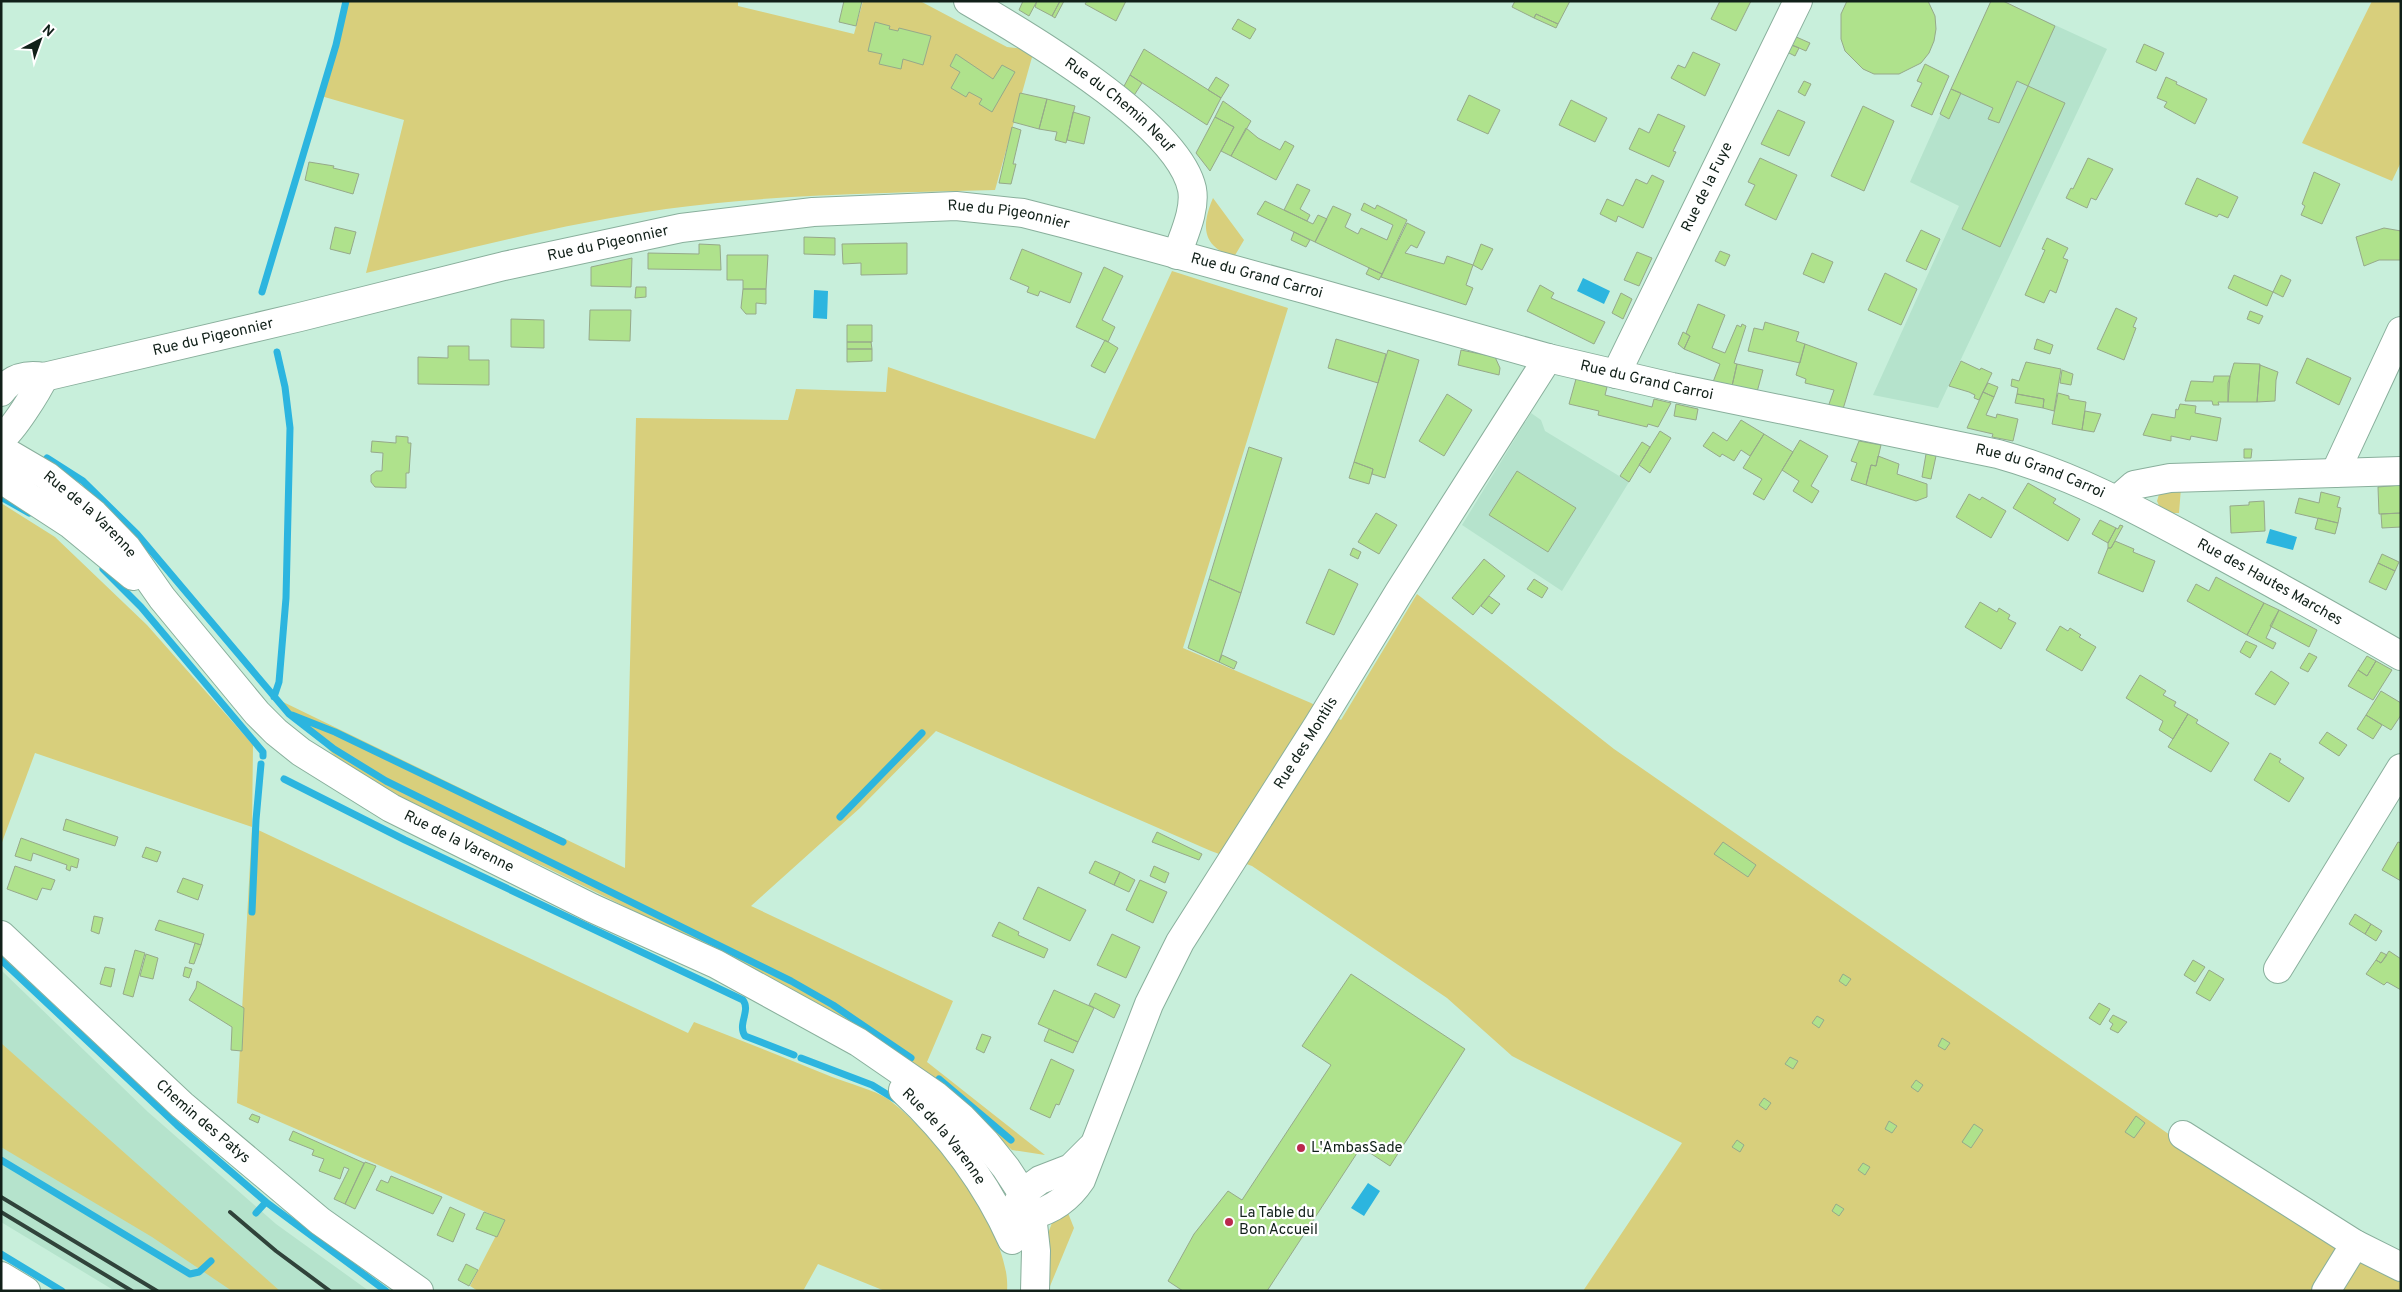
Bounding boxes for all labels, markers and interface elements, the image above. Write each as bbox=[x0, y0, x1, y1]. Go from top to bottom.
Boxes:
north arrow bbox=[15, 15, 65, 65]
text: N bbox=[38, 22, 57, 41]
street label: Rue du Chemin Neuf bbox=[1061, 54, 1178, 156]
street label: Rue de la Fuye bbox=[1677, 139, 1737, 235]
street label: Rue du Pigeonnier bbox=[947, 196, 1072, 234]
street label: Rue du Pigeonnier bbox=[546, 221, 671, 266]
street label: Rue du Grand Carroi bbox=[1189, 249, 1325, 303]
street label: Rue du Pigeonnier bbox=[151, 314, 276, 361]
street label: Rue du Grand Carroi bbox=[1578, 356, 1715, 405]
street label: Rue du Grand Carroi bbox=[1974, 440, 2108, 503]
street label: Rue de la Varenne bbox=[39, 467, 141, 562]
street label: Rue des Hautes Marches bbox=[2194, 535, 2346, 630]
street label: Rue des Montils bbox=[1270, 694, 1342, 793]
street label: Rue de la Varenne bbox=[401, 806, 517, 877]
street label: Chemin des Patys bbox=[152, 1076, 254, 1168]
street label: Rue de la Varenne bbox=[898, 1084, 989, 1188]
place label: L'AmbasSade bbox=[1311, 1139, 1403, 1158]
marker: L'AmbasSade bbox=[1295, 1142, 1307, 1154]
place label: La Table du Bon Accueil bbox=[1239, 1204, 1318, 1240]
marker: La Table du Bon Accueil bbox=[1223, 1216, 1235, 1228]

